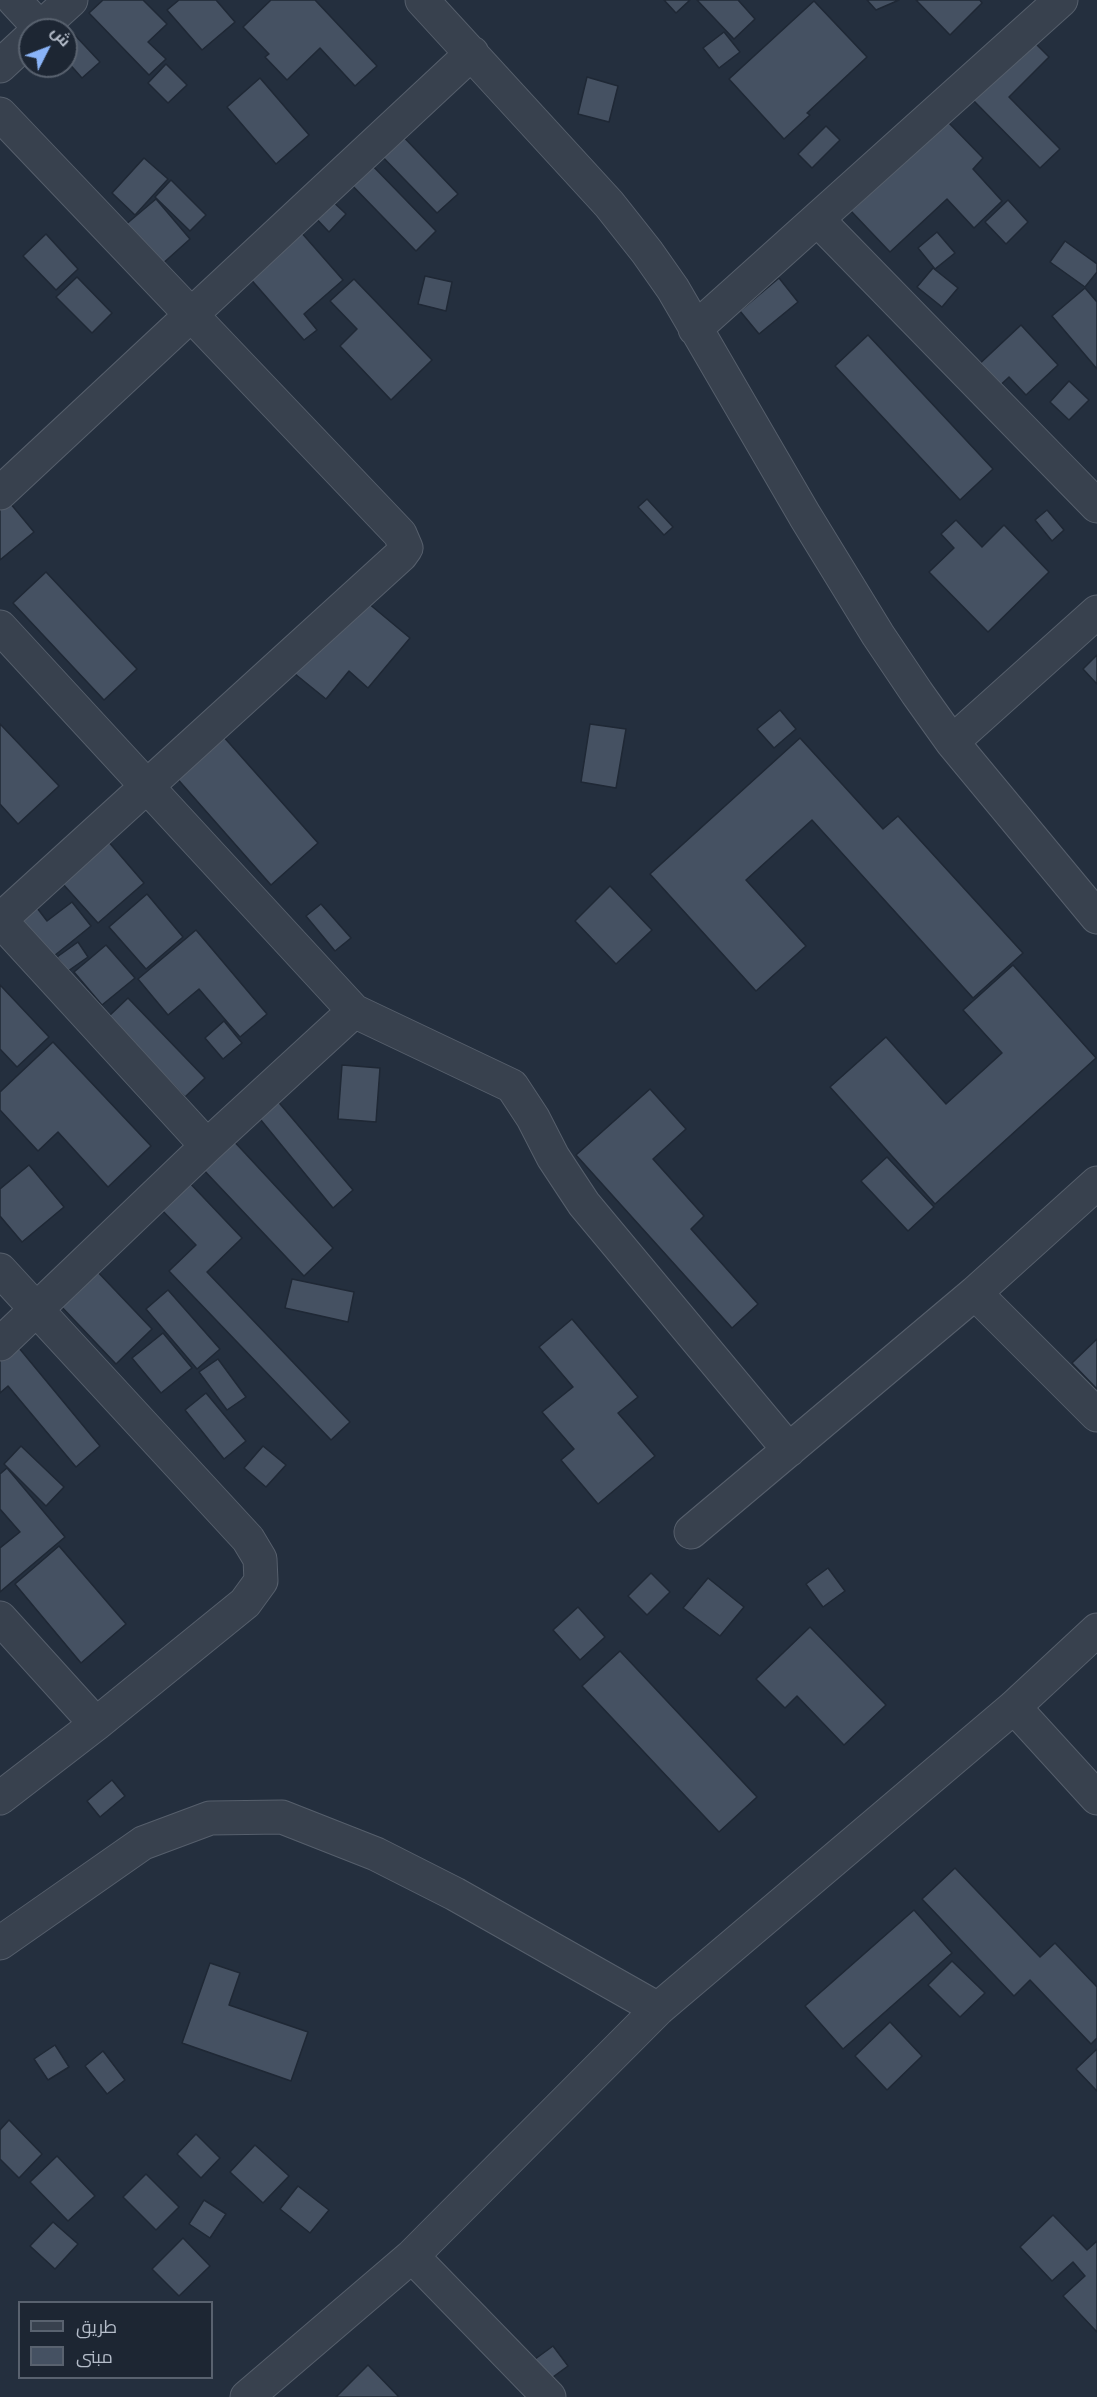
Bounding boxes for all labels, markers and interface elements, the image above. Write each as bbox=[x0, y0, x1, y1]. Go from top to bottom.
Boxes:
north arrow bbox=[18, 18, 78, 78]
text: ش bbox=[46, 23, 74, 52]
legend bbox=[18, 2301, 213, 2379]
text: طريق bbox=[76, 2317, 117, 2340]
text: مبنى bbox=[76, 2347, 113, 2370]

